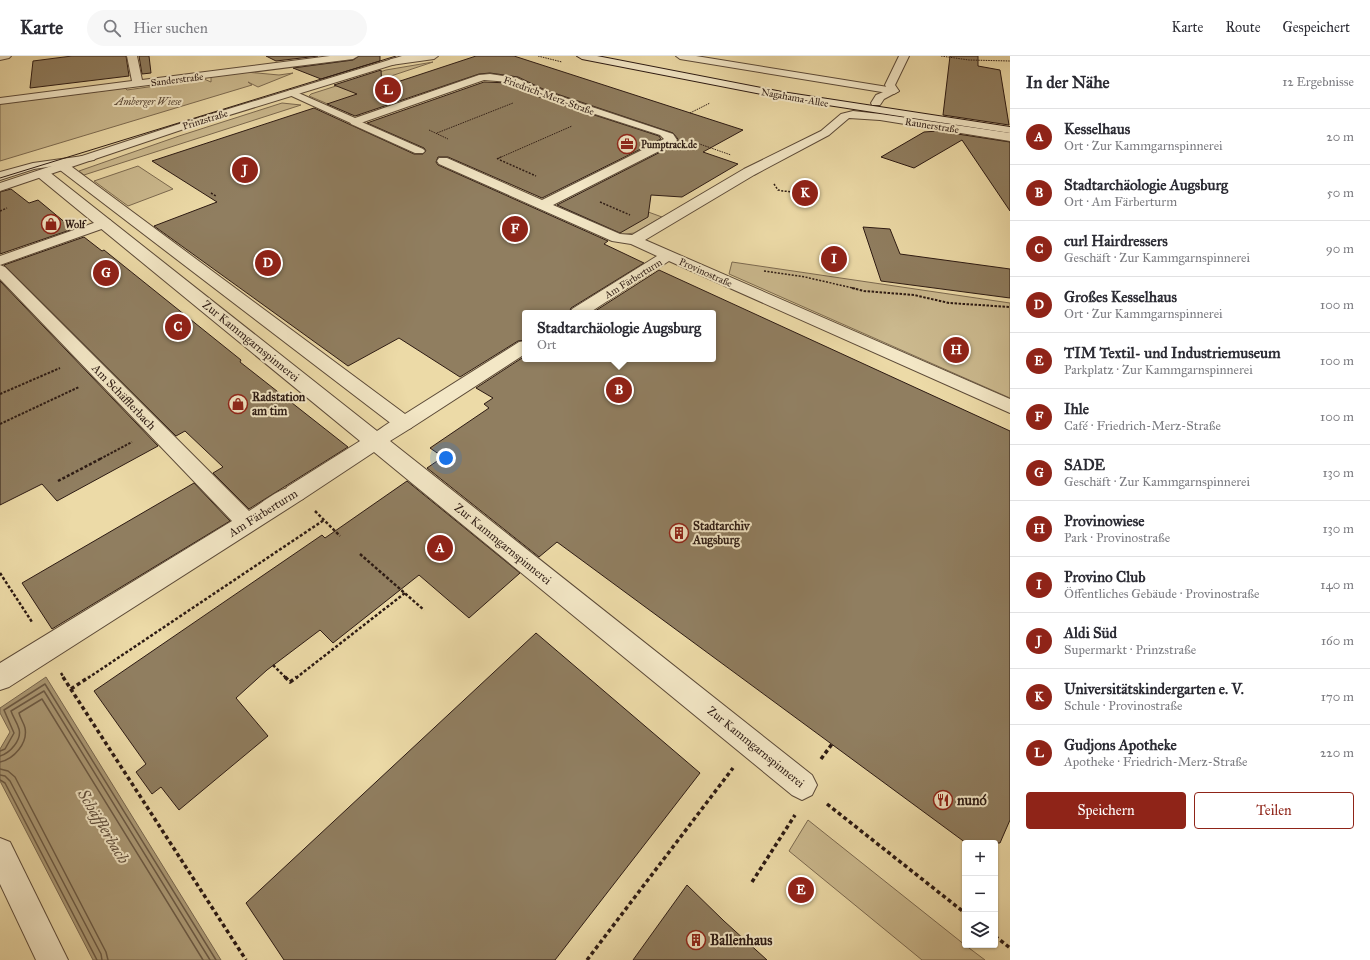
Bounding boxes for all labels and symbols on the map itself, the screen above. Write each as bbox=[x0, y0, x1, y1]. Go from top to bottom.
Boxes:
street label: Sanderstraße bbox=[150, 71, 204, 89]
street label: Friedrich-Merz-Straße bbox=[502, 74, 596, 118]
pin: L bbox=[375, 75, 401, 105]
street label: Nagahama-Allee bbox=[760, 86, 830, 110]
park label: Amberger Wiese bbox=[114, 96, 182, 108]
street label: Prinzstraße bbox=[181, 107, 229, 133]
street label: Raunerstraße bbox=[904, 116, 960, 136]
office icon: Pumptrack.de bbox=[616, 133, 638, 155]
place label: Pumptrack.de bbox=[641, 139, 698, 152]
pin: J bbox=[232, 155, 258, 185]
pin: K bbox=[792, 178, 818, 208]
shop icon: Wolf bbox=[40, 213, 62, 235]
pin: F bbox=[502, 214, 528, 244]
place label: Wolf bbox=[65, 219, 87, 231]
pin: I bbox=[821, 244, 847, 274]
pin: D bbox=[255, 248, 281, 278]
street label: Am Färberturm bbox=[602, 256, 665, 302]
street label: Provinostraße bbox=[677, 256, 734, 290]
pin: G bbox=[93, 258, 119, 288]
street label: Zur Kammgarnspinnerei bbox=[199, 298, 303, 386]
pin: C bbox=[165, 312, 191, 342]
pin: H bbox=[943, 335, 969, 365]
street label: Am Schäfflerbach bbox=[88, 360, 159, 433]
pin: B bbox=[606, 375, 632, 405]
place label: Radstation am tim bbox=[252, 390, 306, 418]
shop icon: Radstation am tim bbox=[227, 393, 249, 415]
your location bbox=[436, 448, 456, 468]
street label: Am Färberturm bbox=[225, 486, 300, 540]
street label: Zur Kammgarnspinnerei bbox=[451, 501, 555, 589]
place label: Stadtarchiv Augsburg bbox=[692, 519, 751, 548]
building icon: Stadtarchiv Augsburg bbox=[668, 522, 690, 544]
pin: A bbox=[427, 533, 453, 563]
street label: Zur Kammgarnspinnerei bbox=[704, 704, 808, 792]
water label: Schäfflerbach bbox=[73, 785, 133, 867]
restaurant icon: nunó bbox=[932, 789, 954, 811]
place label: nunó bbox=[957, 792, 987, 809]
pin: E bbox=[788, 875, 814, 905]
building icon: Ballenhaus bbox=[685, 929, 707, 951]
place label: Ballenhaus bbox=[710, 932, 772, 949]

